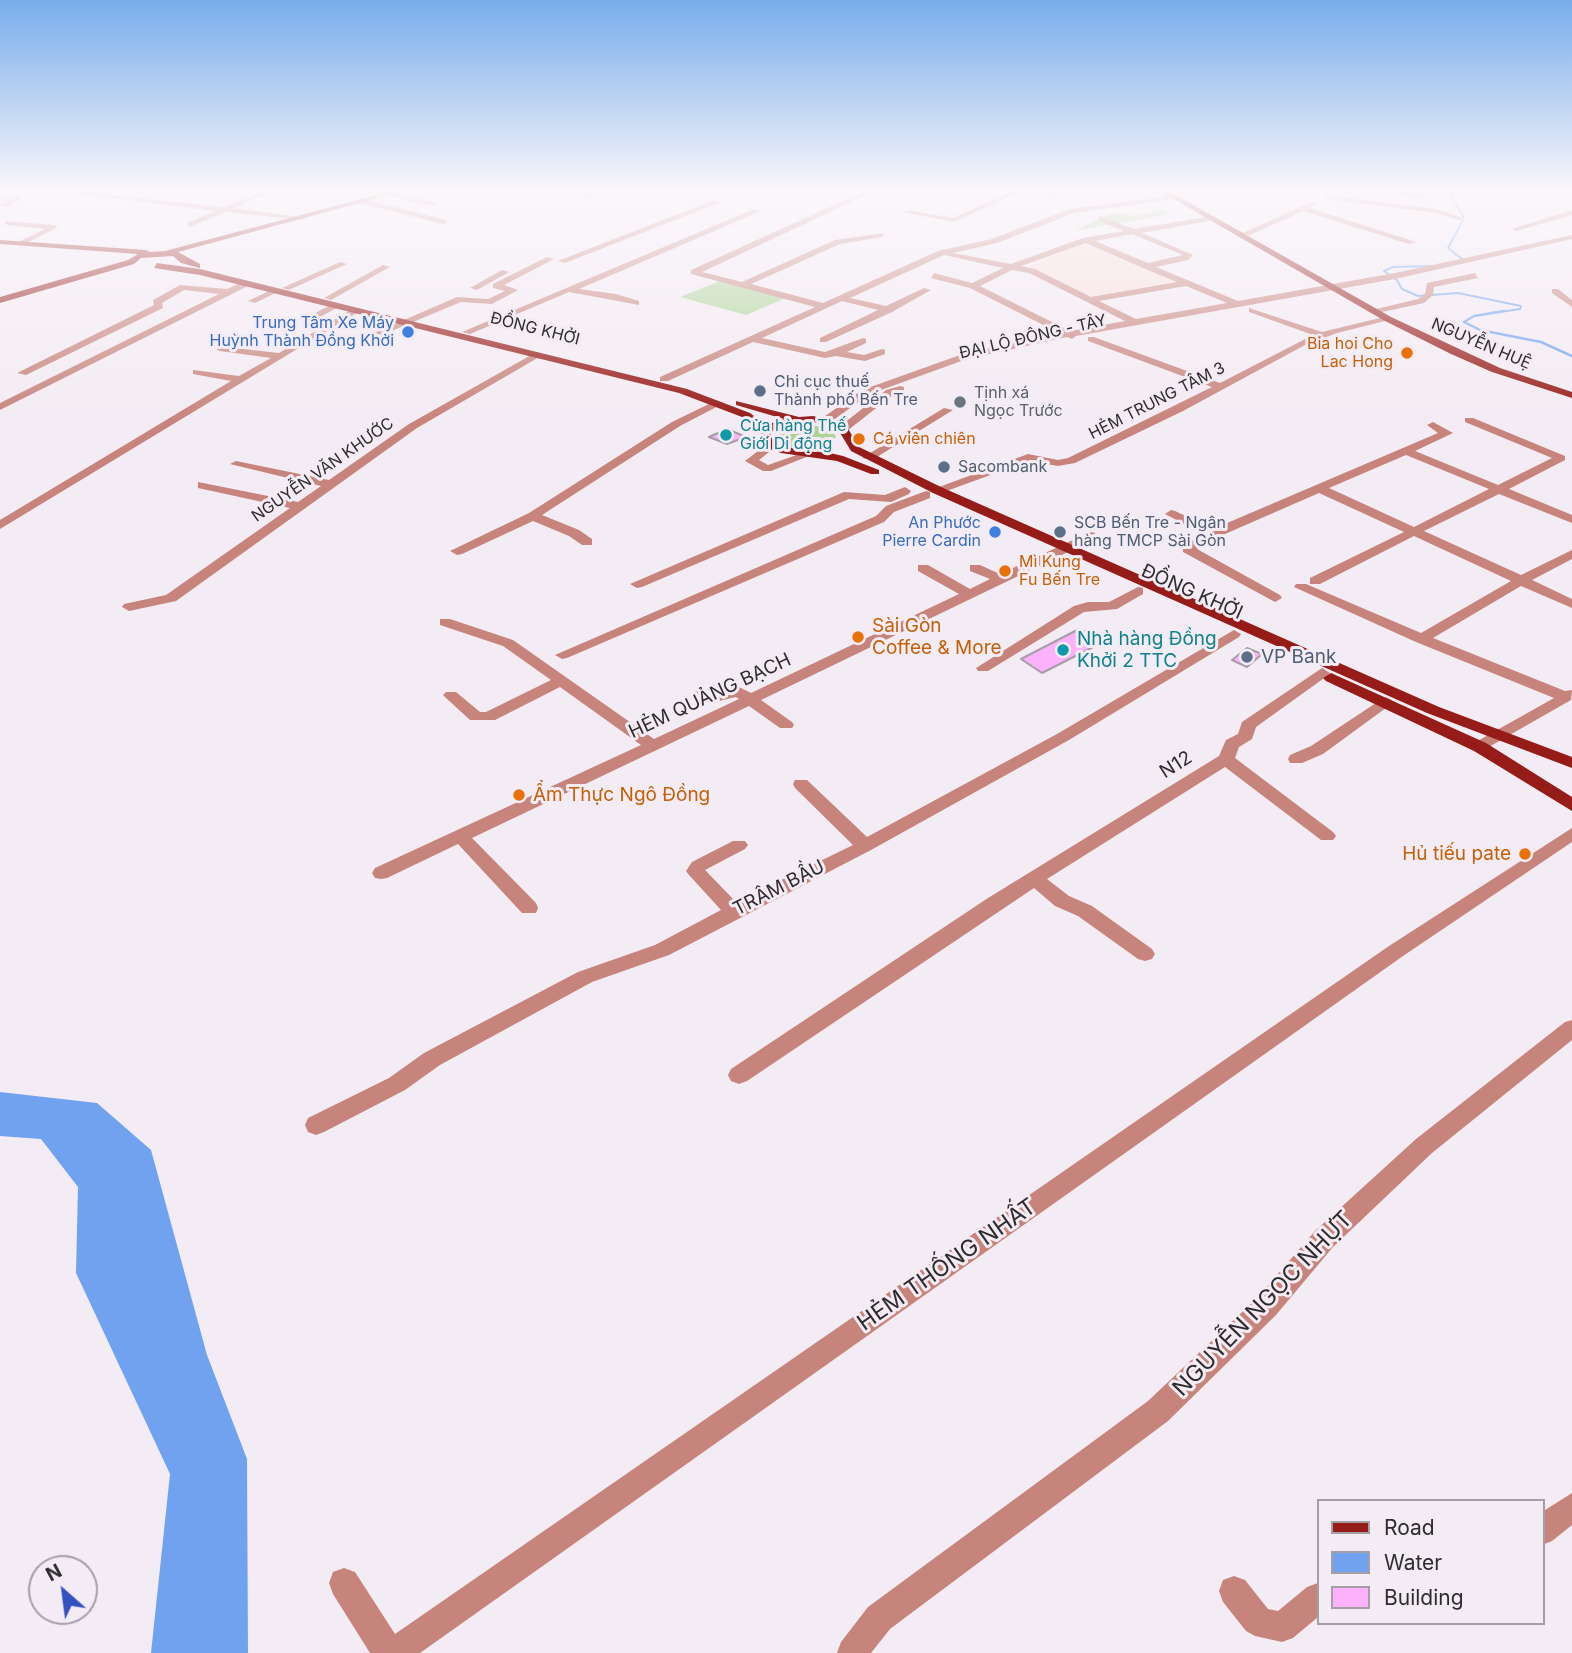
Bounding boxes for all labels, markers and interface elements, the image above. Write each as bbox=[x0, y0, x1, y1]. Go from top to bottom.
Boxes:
street label: ĐỒNG KHỞI bbox=[488, 309, 582, 349]
street label: ĐẠI LỘ ĐÔNG - TÂY bbox=[958, 311, 1108, 363]
place label: Trung Tâm Xe Máy Huỳnh Thành Đồng Khởi bbox=[210, 313, 394, 351]
street label: NGUYỄN HUỆ bbox=[1428, 314, 1534, 374]
marker: Trung Tâm Xe Máy Huỳnh Thành Đồng Khởi bbox=[400, 324, 416, 340]
place label: Bia hoi Cho Lac Hong bbox=[1307, 334, 1393, 372]
marker: Bia hoi Cho Lac Hong bbox=[1399, 345, 1415, 361]
street label: HẺM TRUNG TÂM 3 bbox=[1086, 358, 1228, 444]
place label: Chi cục thuế Thành phố Bến Tre bbox=[774, 372, 918, 410]
marker: Chi cục thuế Thành phố Bến Tre bbox=[752, 383, 768, 399]
place label: Tịnh xá Ngọc Trước bbox=[974, 383, 1063, 421]
marker: Tịnh xá Ngọc Trước bbox=[952, 394, 968, 410]
street label: NGUYỄN VĂN KHƯỚC bbox=[248, 414, 398, 526]
place label: Cửa hàng Thế Giới Di động bbox=[740, 416, 846, 454]
marker: Cửa hàng Thế Giới Di động bbox=[718, 427, 734, 443]
place label: Cá viên chiên bbox=[873, 429, 976, 449]
marker: Cá viên chiên bbox=[851, 431, 867, 447]
place label: Sacombank bbox=[958, 457, 1047, 477]
marker: Sacombank bbox=[936, 459, 952, 475]
place label: An Phước Pierre Cardin bbox=[882, 513, 981, 551]
place label: SCB Bến Tre - Ngân hàng TMCP Sài Gòn bbox=[1074, 513, 1226, 551]
marker: An Phước Pierre Cardin bbox=[987, 524, 1003, 540]
marker: SCB Bến Tre - Ngân hàng TMCP Sài Gòn bbox=[1052, 524, 1068, 540]
place label: Mì Kung Fu Bến Tre bbox=[1019, 552, 1100, 590]
street label: ĐỒNG KHỞI bbox=[1138, 560, 1246, 624]
marker: Mì Kung Fu Bến Tre bbox=[997, 563, 1013, 579]
place label: Sài Gòn Coffee & More bbox=[872, 615, 1002, 659]
place label: Nhà hàng Đồng Khởi 2 TTC bbox=[1077, 628, 1217, 672]
marker: Sài Gòn Coffee & More bbox=[850, 629, 866, 645]
marker: Nhà hàng Đồng Khởi 2 TTC bbox=[1055, 642, 1071, 658]
place label: VP Bank bbox=[1261, 646, 1336, 668]
street label: HẺM QUẢNG BẠCH bbox=[625, 648, 795, 744]
marker: VP Bank bbox=[1239, 649, 1255, 665]
street label: N12 bbox=[1156, 746, 1196, 784]
place label: Ẩm Thực Ngô Đồng bbox=[533, 784, 710, 806]
marker: Ẩm Thực Ngô Đồng bbox=[511, 787, 527, 803]
place label: Hủ tiếu pate bbox=[1402, 843, 1511, 865]
marker: Hủ tiếu pate bbox=[1517, 846, 1533, 862]
street label: TRÂM BẦU bbox=[730, 855, 828, 921]
street label: HẺM THỐNG NHẤT bbox=[852, 1193, 1042, 1337]
street label: NGUYỄN NGỌC NHỰT bbox=[1167, 1206, 1359, 1402]
legend bbox=[1316, 1499, 1544, 1625]
text: Road bbox=[1384, 1515, 1435, 1540]
text: Water bbox=[1384, 1550, 1442, 1575]
north arrow bbox=[28, 1555, 98, 1625]
text: N bbox=[42, 1559, 66, 1586]
text: Building bbox=[1384, 1585, 1464, 1610]

